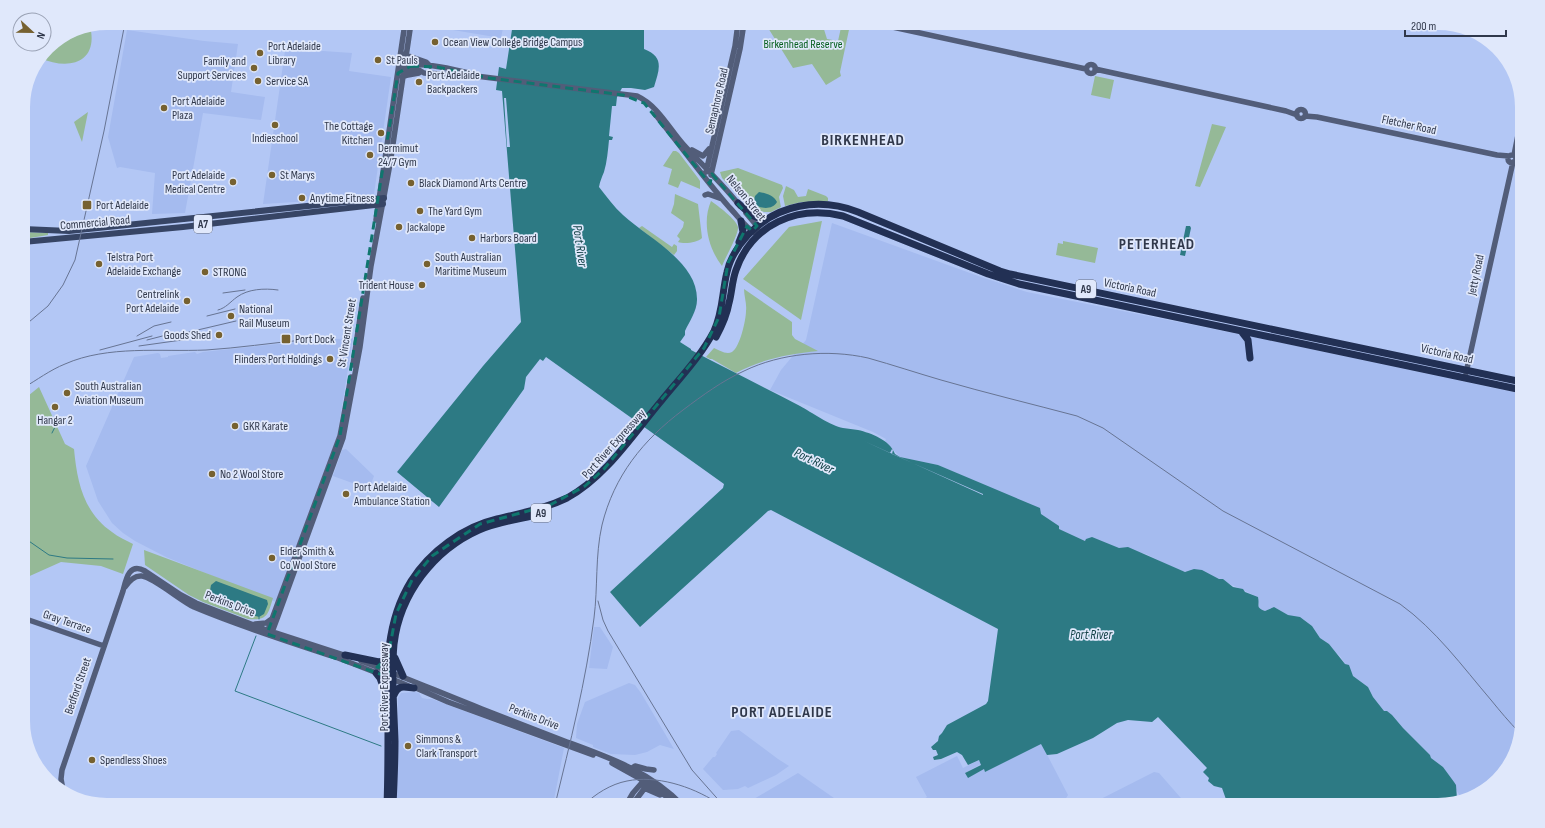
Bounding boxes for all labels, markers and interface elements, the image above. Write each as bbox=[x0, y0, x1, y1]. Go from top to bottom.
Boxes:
north arrow bbox=[12, 12, 52, 52]
scale bar bbox=[1405, 12, 1506, 38]
text: 200 m bbox=[1411, 19, 1437, 34]
text: N bbox=[34, 30, 48, 41]
place label: Ocean View College Bridge Campus bbox=[443, 35, 582, 50]
marker: Ocean View College Bridge Campus bbox=[430, 37, 440, 47]
park label: Birkenhead Reserve bbox=[763, 37, 843, 52]
place label: Port Adelaide Library bbox=[268, 39, 321, 68]
marker: Port Adelaide Library bbox=[255, 48, 265, 58]
place label: St Pauls bbox=[386, 53, 418, 68]
place label: Family and Support Services bbox=[178, 54, 246, 83]
marker: St Pauls bbox=[373, 55, 383, 65]
marker: Family and Support Services bbox=[249, 63, 259, 73]
street label: Semaphore Road bbox=[702, 66, 732, 136]
place label: Port Adelaide Backpackers bbox=[427, 68, 480, 97]
place label: Service SA bbox=[266, 74, 309, 89]
marker: Service SA bbox=[253, 76, 263, 86]
marker: Port Adelaide Backpackers bbox=[414, 77, 424, 87]
place label: Port Adelaide Plaza bbox=[172, 94, 225, 123]
marker: Port Adelaide Plaza bbox=[159, 103, 169, 113]
street label: Fletcher Road bbox=[1380, 112, 1438, 138]
place label: The Cottage Kitchen bbox=[324, 119, 373, 148]
marker: Indieschool bbox=[270, 120, 280, 130]
marker: The Cottage Kitchen bbox=[376, 128, 386, 138]
place label: Indieschool bbox=[252, 131, 298, 146]
district label: BIRKENHEAD bbox=[821, 131, 905, 150]
place label: Dermimut 24/7 Gym bbox=[378, 141, 419, 170]
marker: Dermimut 24/7 Gym bbox=[365, 150, 375, 160]
place label: Port Adelaide Medical Centre bbox=[165, 168, 225, 197]
place label: St Marys bbox=[280, 168, 315, 183]
marker: St Marys bbox=[267, 170, 277, 180]
street label: Nelson Street bbox=[723, 172, 769, 224]
place label: Black Diamond Arts Centre bbox=[419, 176, 526, 191]
marker: Port Adelaide Medical Centre bbox=[228, 177, 238, 187]
marker: Black Diamond Arts Centre bbox=[406, 178, 416, 188]
place label: Anytime Fitness bbox=[309, 191, 375, 206]
marker: Anytime Fitness bbox=[297, 193, 307, 203]
place label: Port Adelaide bbox=[96, 198, 149, 213]
marker: Port Adelaide bbox=[81, 199, 93, 211]
place label: The Yard Gym bbox=[428, 204, 482, 219]
marker: The Yard Gym bbox=[415, 206, 425, 216]
street label: Commercial Road bbox=[59, 212, 131, 234]
road number: A7 bbox=[194, 215, 212, 233]
place label: Jackalope bbox=[406, 220, 445, 235]
marker: Jackalope bbox=[394, 222, 404, 232]
water label: Port River bbox=[569, 224, 591, 269]
place label: Harbors Board bbox=[480, 231, 537, 246]
marker: Harbors Board bbox=[467, 233, 477, 243]
district label: PETERHEAD bbox=[1119, 235, 1195, 254]
place label: Telstra Port Adelaide Exchange bbox=[106, 250, 181, 279]
place label: South Australian Maritime Museum bbox=[435, 250, 507, 279]
street label: Jetty Road bbox=[1464, 253, 1488, 298]
marker: Telstra Port Adelaide Exchange bbox=[94, 259, 104, 269]
marker: South Australian Maritime Museum bbox=[422, 259, 432, 269]
place label: STRONG bbox=[213, 265, 246, 280]
marker: STRONG bbox=[200, 267, 210, 277]
street label: Victoria Road bbox=[1102, 275, 1158, 301]
place label: Trident House bbox=[358, 278, 414, 293]
marker: Trident House bbox=[417, 280, 427, 290]
road number: A9 bbox=[1076, 280, 1096, 298]
place label: Centrelink Port Adelaide bbox=[126, 287, 179, 316]
marker: Centrelink Port Adelaide bbox=[182, 296, 192, 306]
street label: St Vincent Street bbox=[334, 297, 360, 368]
place label: National Rail Museum bbox=[239, 302, 290, 331]
marker: National Rail Museum bbox=[226, 311, 236, 321]
place label: Goods Shed bbox=[164, 328, 211, 343]
marker: Goods Shed bbox=[214, 330, 224, 340]
place label: Port Dock bbox=[295, 332, 335, 347]
marker: Port Dock bbox=[280, 333, 292, 345]
street label: Victoria Road bbox=[1419, 341, 1475, 367]
place label: Flinders Port Holdings bbox=[234, 352, 322, 367]
marker: Flinders Port Holdings bbox=[325, 354, 335, 364]
place label: South Australian Aviation Museum bbox=[74, 379, 144, 408]
marker: South Australian Aviation Museum bbox=[62, 388, 72, 398]
marker: Hangar 2 bbox=[50, 402, 60, 412]
street label: Port River Expressway bbox=[579, 406, 649, 482]
place label: Hangar 2 bbox=[37, 413, 73, 428]
place label: GKR Karate bbox=[243, 419, 288, 434]
marker: GKR Karate bbox=[230, 421, 240, 431]
water label: Port River bbox=[792, 445, 838, 478]
place label: No 2 Wool Store bbox=[220, 467, 284, 482]
marker: No 2 Wool Store bbox=[207, 469, 217, 479]
place label: Port Adelaide Ambulance Station bbox=[353, 480, 430, 509]
marker: Port Adelaide Ambulance Station bbox=[341, 489, 351, 499]
road number: A9 bbox=[531, 504, 551, 522]
place label: Elder Smith & Co Wool Store bbox=[280, 544, 336, 573]
marker: Elder Smith & Co Wool Store bbox=[267, 553, 277, 563]
street label: Perkins Drive bbox=[203, 588, 257, 620]
street label: Gray Terrace bbox=[41, 607, 93, 637]
water label: Port River bbox=[1070, 627, 1113, 643]
street label: Port River Expressway bbox=[377, 642, 392, 731]
street label: Bedford Street bbox=[61, 655, 95, 716]
street label: Perkins Drive bbox=[507, 701, 561, 733]
district label: PORT ADELAIDE bbox=[731, 703, 833, 722]
place label: Simmons & Clark Transport bbox=[416, 732, 477, 761]
marker: Simmons & Clark Transport bbox=[403, 741, 413, 751]
place label: Spendless Shoes bbox=[100, 753, 167, 768]
marker: Spendless Shoes bbox=[87, 755, 97, 765]

